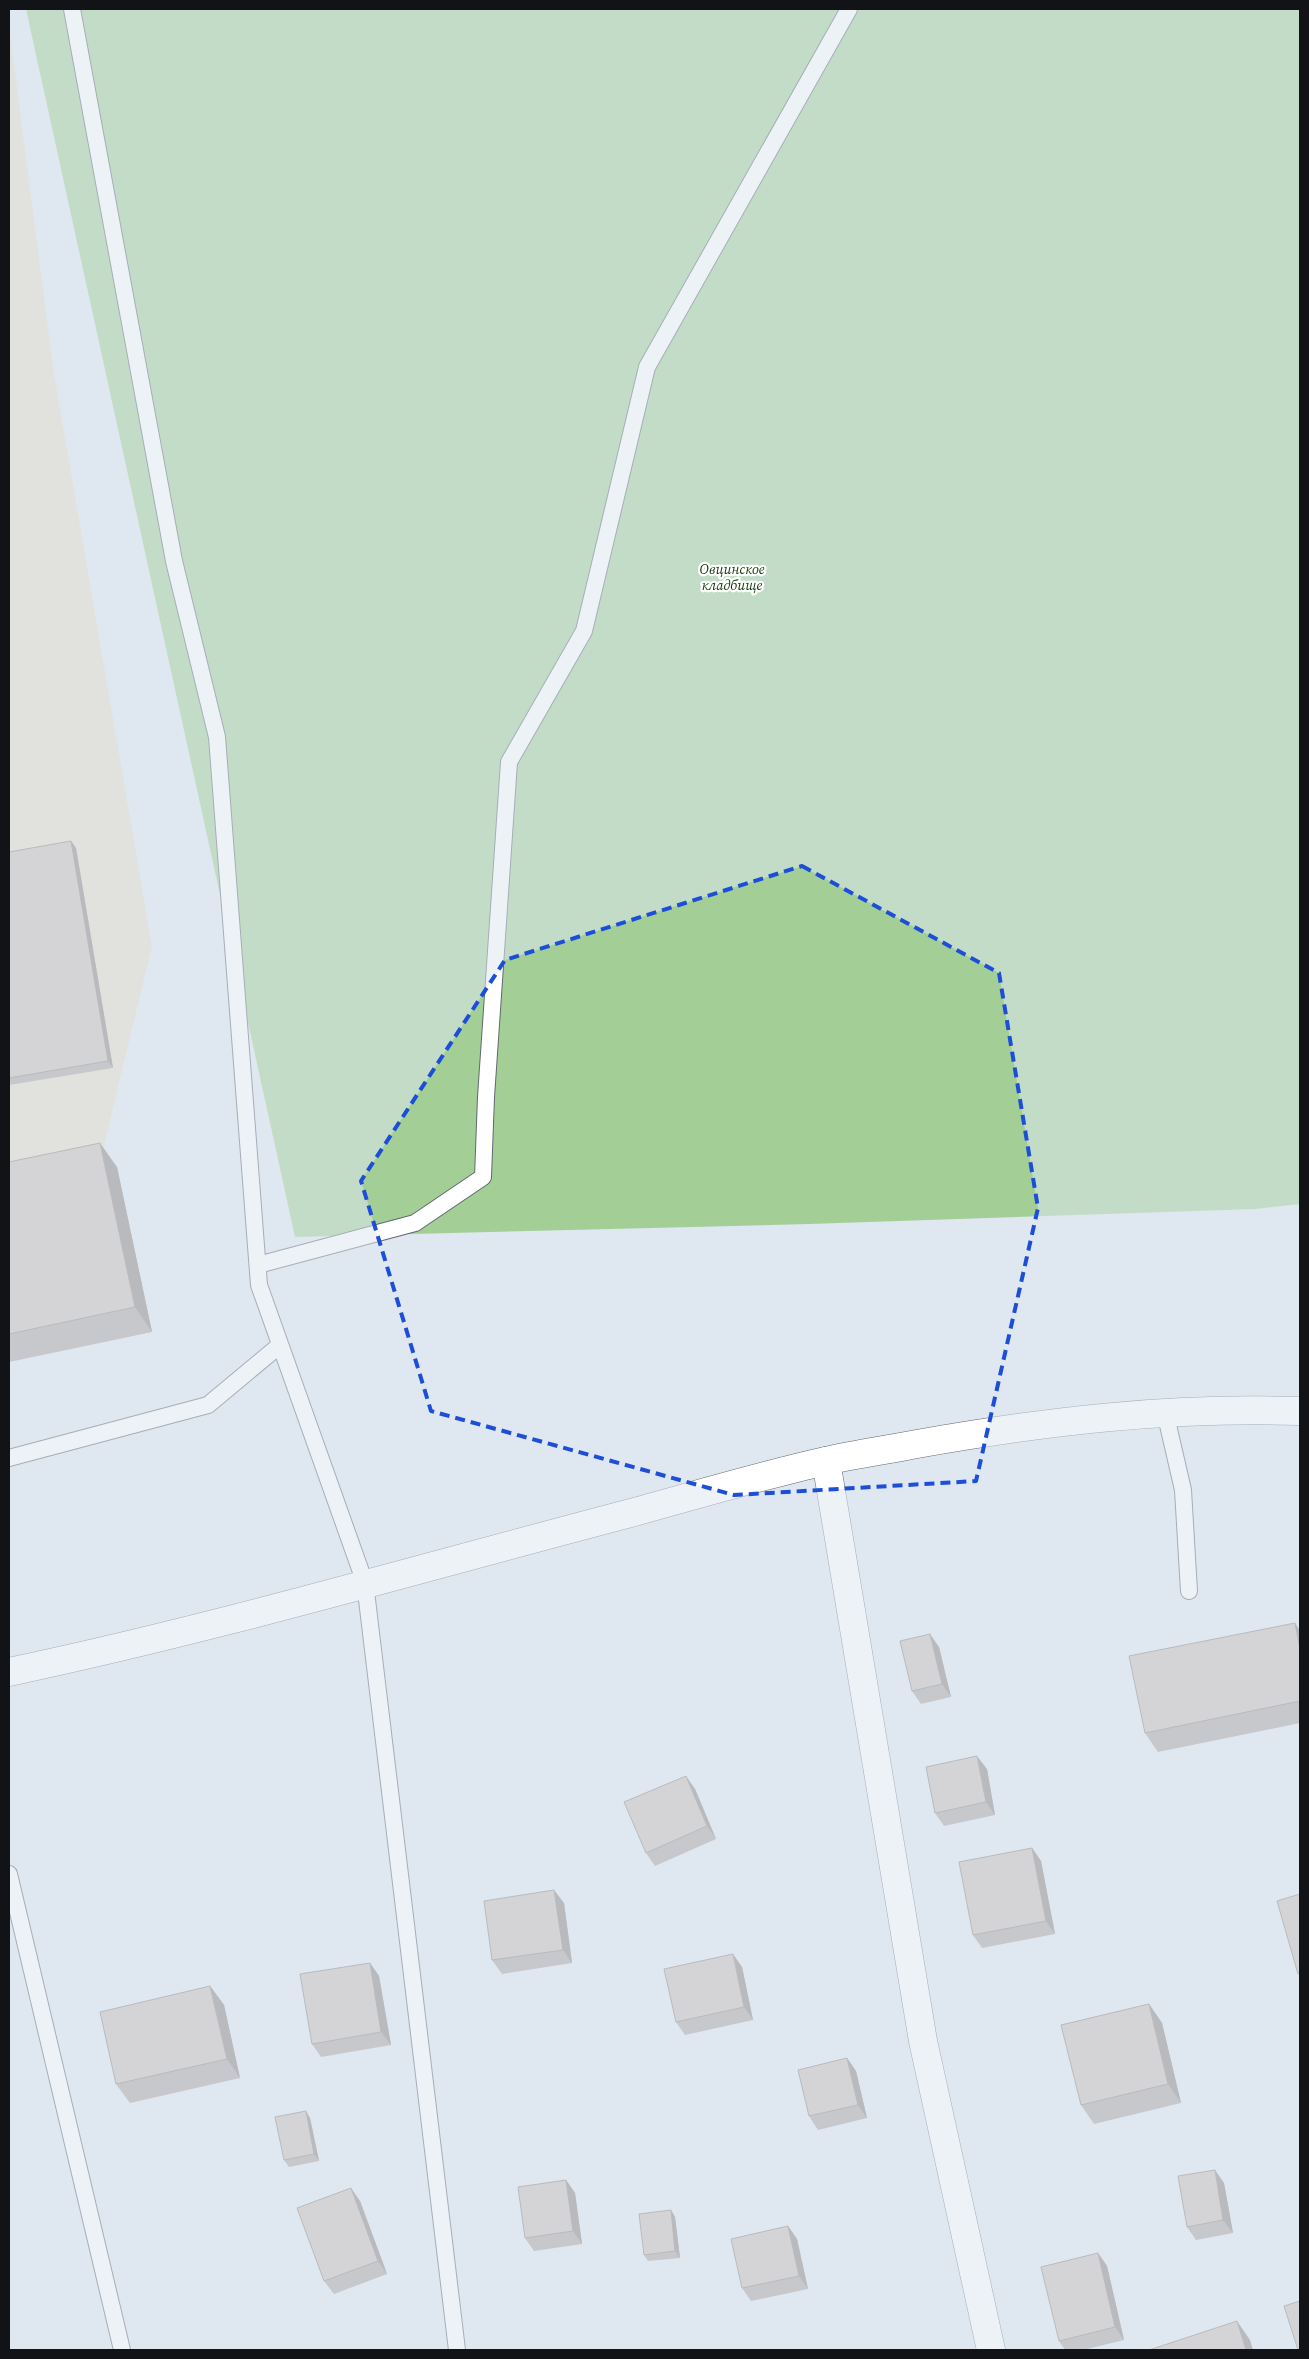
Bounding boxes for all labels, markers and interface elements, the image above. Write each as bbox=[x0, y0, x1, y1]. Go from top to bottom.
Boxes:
park label: Овцинское кладбище bbox=[700, 559, 765, 595]

